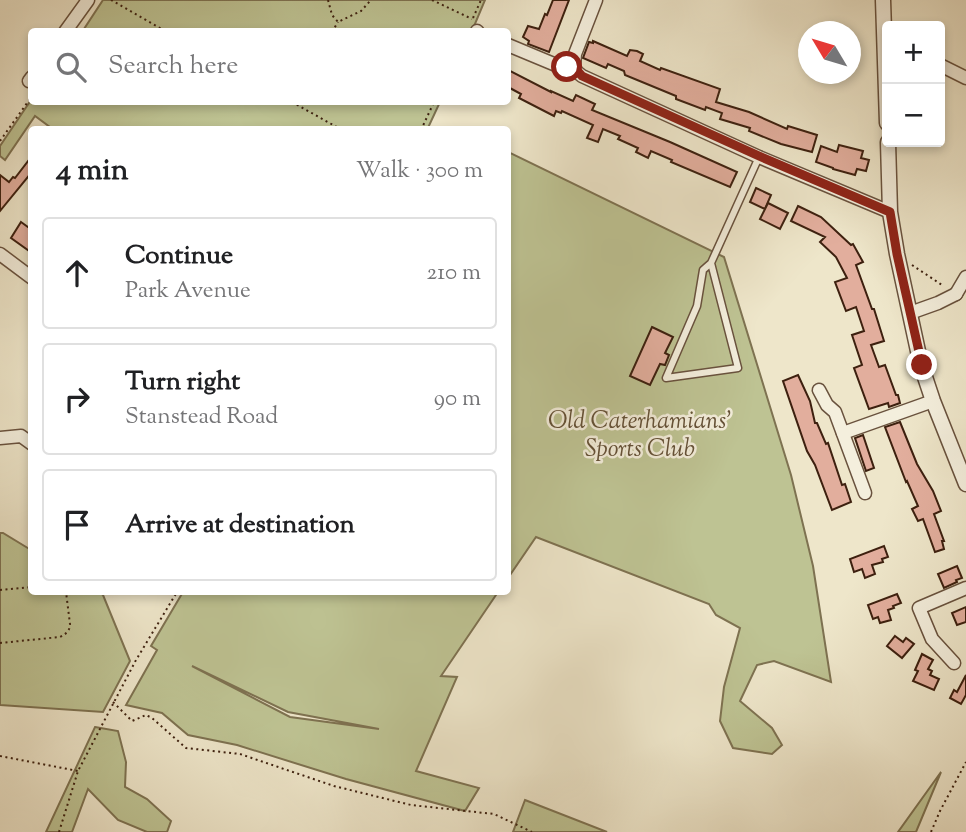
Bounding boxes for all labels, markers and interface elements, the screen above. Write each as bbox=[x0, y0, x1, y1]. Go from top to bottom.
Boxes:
north arrow bbox=[798, 21, 861, 84]
map controls bbox=[882, 21, 945, 147]
button: + bbox=[882, 21, 945, 84]
search box bbox=[28, 28, 511, 105]
icon: search bbox=[52, 48, 90, 86]
text: Search here bbox=[108, 48, 238, 85]
route start bbox=[551, 51, 582, 82]
button: − bbox=[882, 84, 945, 147]
text: 4 min bbox=[56, 150, 129, 193]
text: Walk · 300 m bbox=[356, 155, 483, 188]
text: Continue bbox=[125, 238, 233, 275]
icon: ahead bbox=[58, 254, 96, 292]
text: 210 m bbox=[427, 257, 481, 290]
text: Park Avenue bbox=[125, 275, 251, 308]
route end bbox=[906, 349, 937, 380]
text: Turn right bbox=[125, 364, 240, 401]
icon: right bbox=[58, 380, 96, 418]
text: 90 m bbox=[434, 383, 481, 416]
text: Stanstead Road bbox=[125, 401, 278, 434]
park label: Old Caterhamians' Sports Club bbox=[548, 405, 732, 467]
icon: arrive bbox=[58, 506, 96, 544]
text: Arrive at destination bbox=[125, 507, 355, 544]

